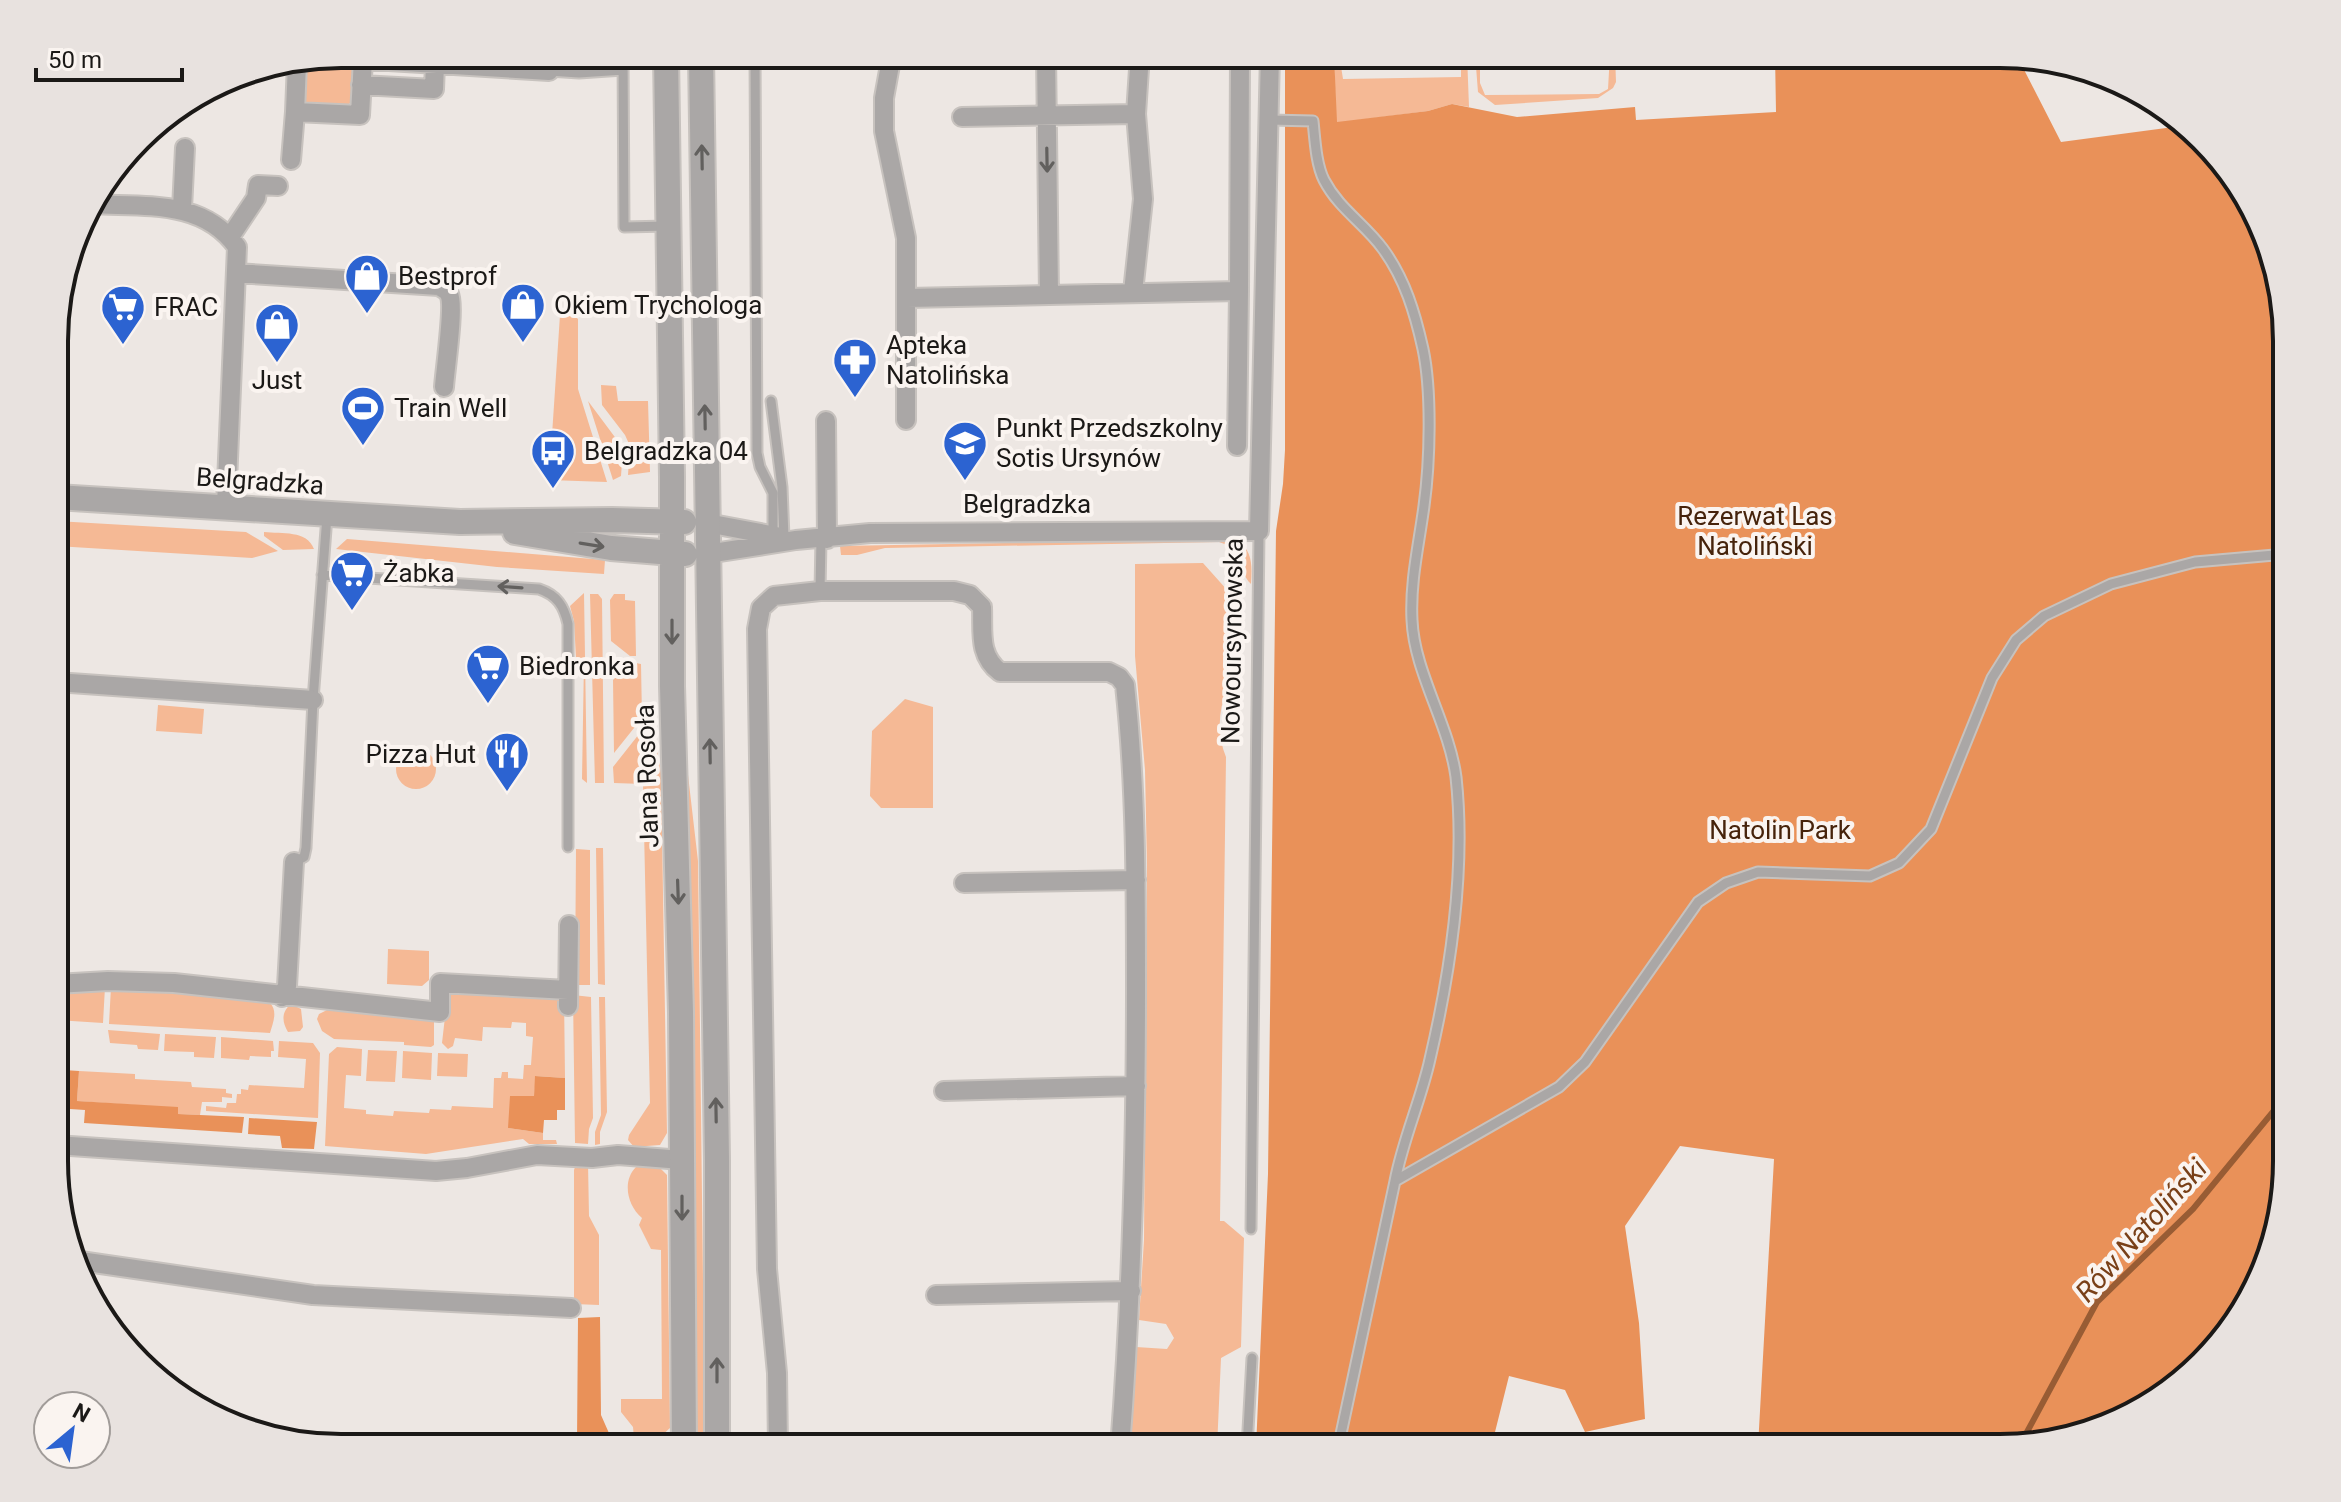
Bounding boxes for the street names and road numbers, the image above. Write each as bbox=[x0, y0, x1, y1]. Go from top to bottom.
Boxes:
street label: Belgradzka bbox=[195, 462, 325, 500]
street label: Belgradzka bbox=[963, 489, 1091, 519]
street label: Nowoursynowska bbox=[1215, 538, 1249, 744]
street label: Jana Rosoła bbox=[630, 704, 664, 848]

